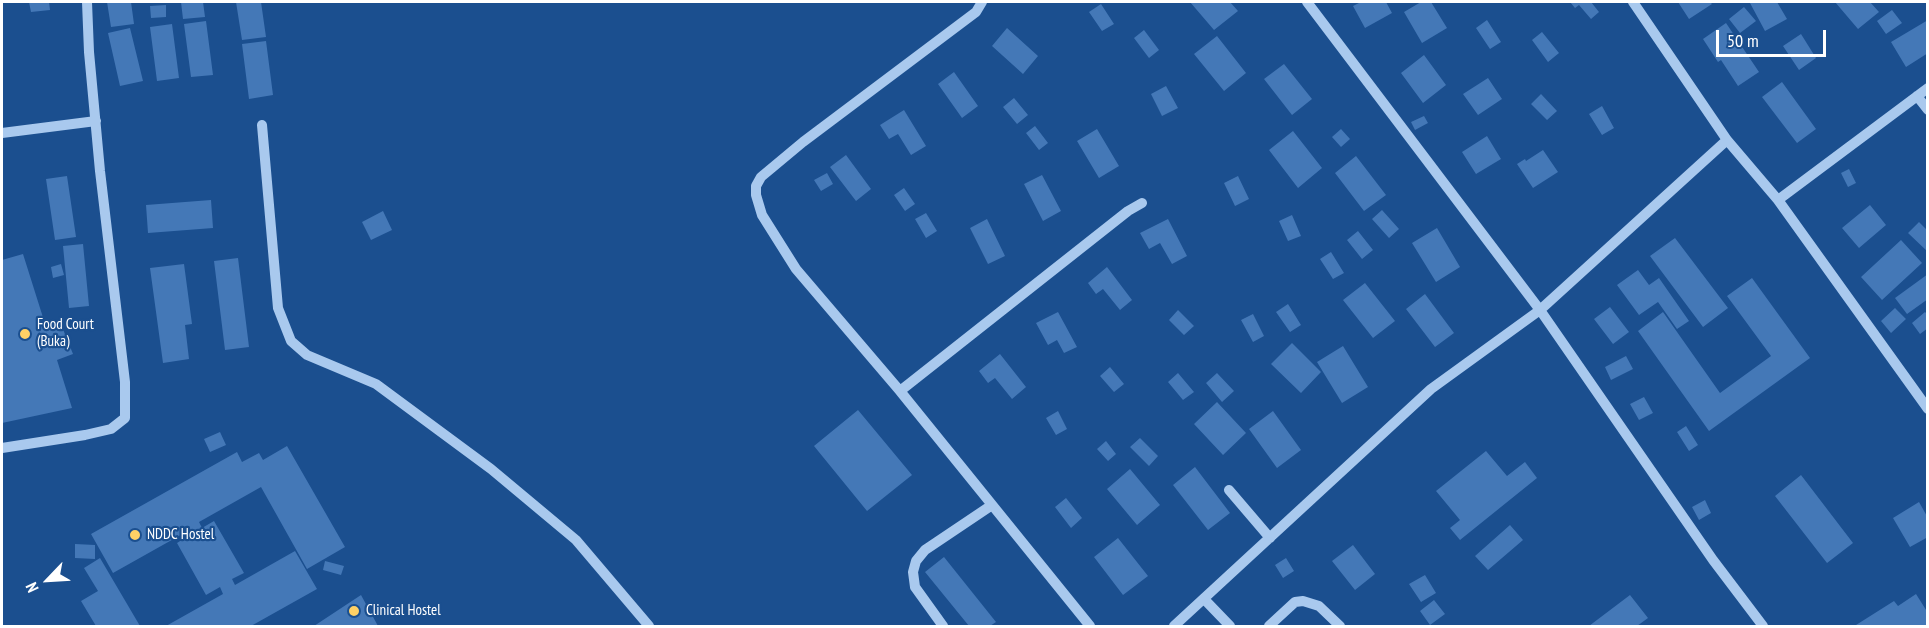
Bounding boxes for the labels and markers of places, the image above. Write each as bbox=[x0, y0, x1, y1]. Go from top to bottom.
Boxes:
place label: Food Court (Buka) bbox=[37, 316, 94, 351]
marker: Food Court (Buka) bbox=[18, 327, 32, 341]
place label: NDDC Hostel bbox=[147, 526, 214, 544]
marker: NDDC Hostel bbox=[128, 528, 142, 542]
place label: Clinical Hostel bbox=[366, 602, 441, 620]
marker: Clinical Hostel bbox=[347, 604, 361, 618]

